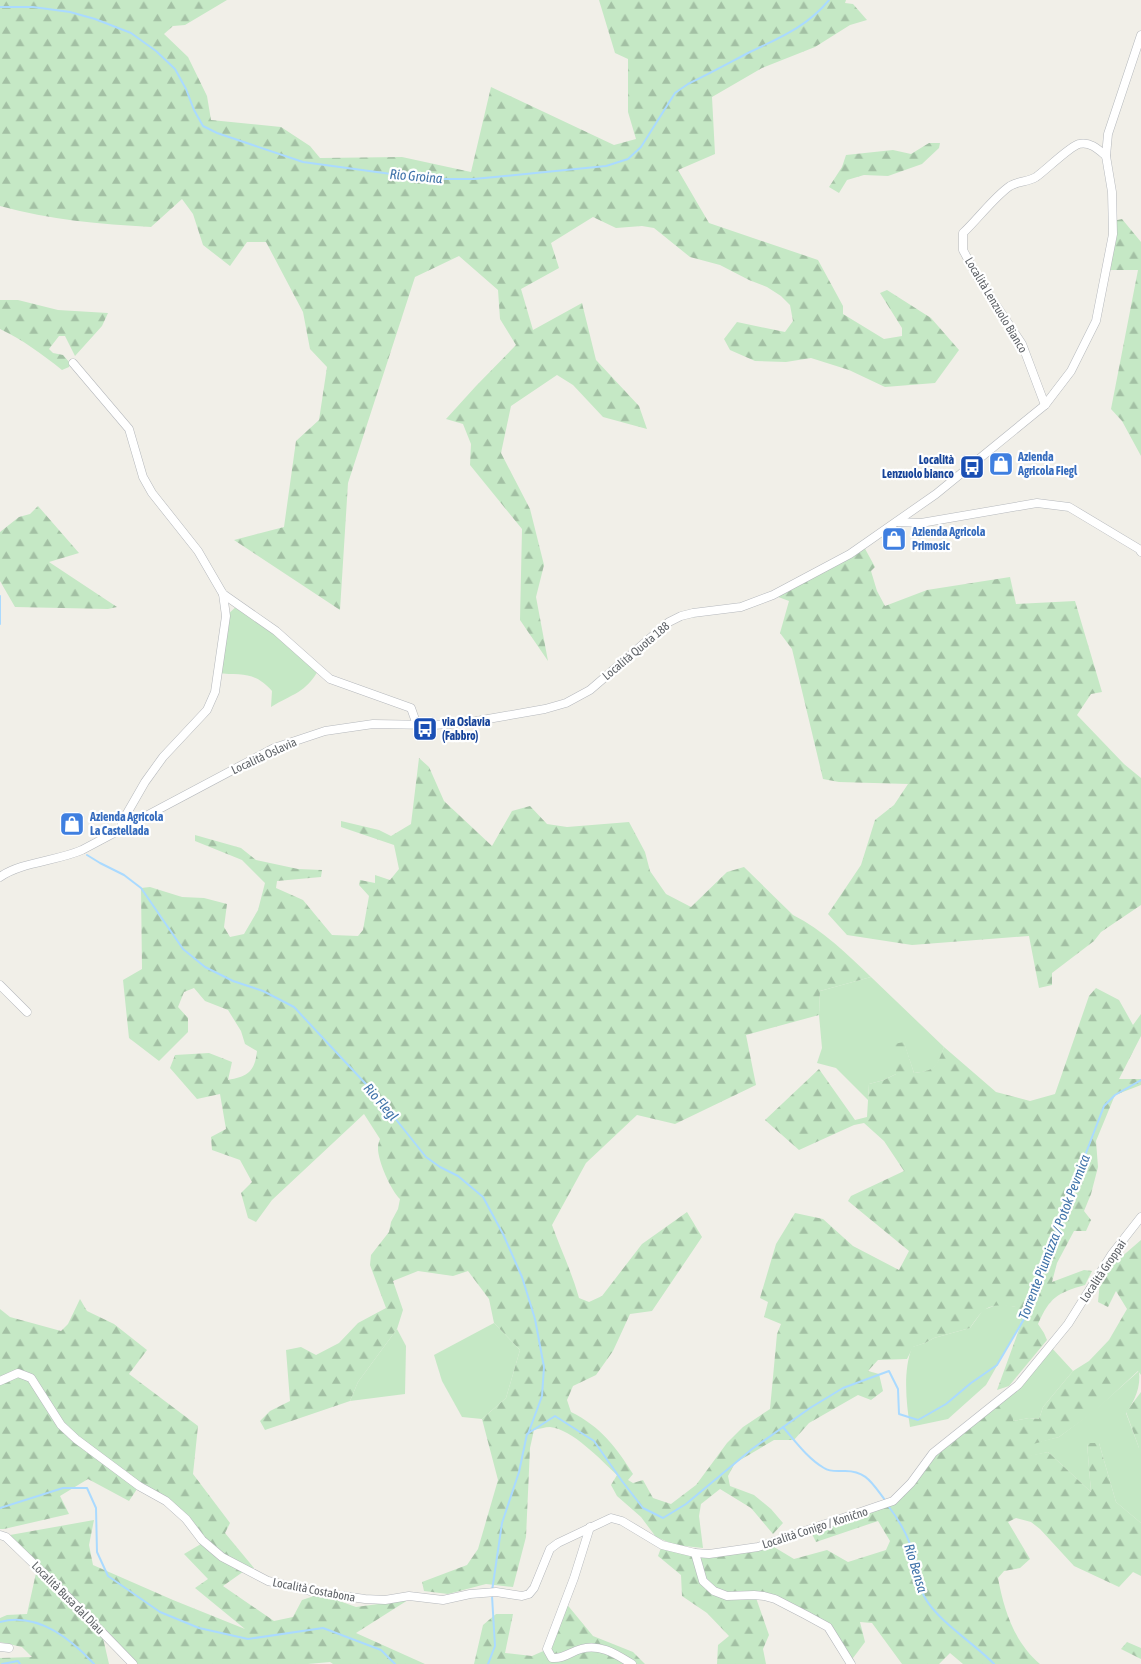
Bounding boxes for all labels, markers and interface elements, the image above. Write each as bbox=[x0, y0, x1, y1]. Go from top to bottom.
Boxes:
water label: Rio Groina bbox=[389, 166, 444, 186]
street label: Località Lenzuolo Bianco bbox=[962, 255, 1030, 356]
place label: Azienda Agricola Fiegl bbox=[1017, 450, 1078, 478]
shop icon: Azienda Agricola Fiegl bbox=[988, 451, 1014, 477]
place label: Località Lenzuolo bianco bbox=[882, 453, 954, 481]
bus stop icon: Località Lenzuolo bianco bbox=[959, 454, 985, 480]
place label: Azienda Agricola Primosic bbox=[911, 525, 986, 553]
shop icon: Azienda Agricola Primosic bbox=[881, 526, 907, 552]
street label: Località Quota 188 bbox=[600, 619, 673, 683]
place label: via Oslavia (Fabbro) bbox=[442, 715, 491, 743]
bus stop icon: via Oslavia (Fabbro) bbox=[412, 716, 438, 742]
street label: Località Oslavia bbox=[229, 735, 299, 777]
place label: Azienda Agricola La Castellada bbox=[89, 810, 164, 838]
shop icon: Azienda Agricola La Castellada bbox=[59, 811, 85, 837]
water label: Rio Flegl bbox=[360, 1080, 402, 1124]
water label: Torrente Piumizza / Potok Pevmica bbox=[1015, 1152, 1093, 1322]
street label: Località Groppai bbox=[1077, 1237, 1129, 1305]
street label: Località Conigo / Konično bbox=[760, 1504, 870, 1552]
water label: Rio Bensa bbox=[901, 1542, 931, 1595]
street label: Località Busa dal Diau bbox=[29, 1559, 107, 1637]
street label: Località Costabona bbox=[271, 1575, 357, 1605]

